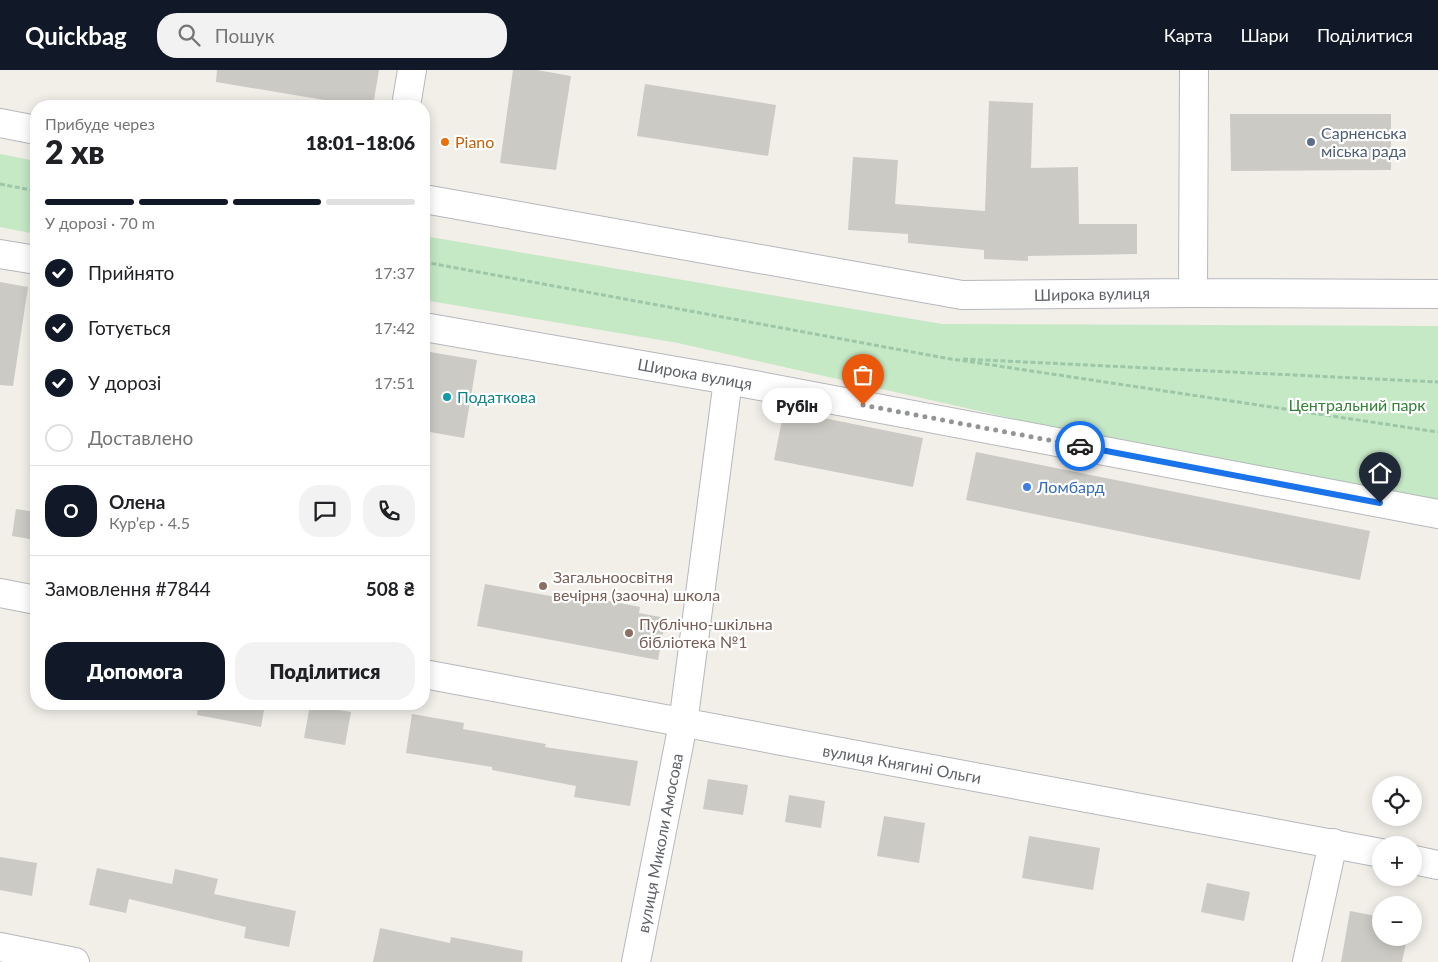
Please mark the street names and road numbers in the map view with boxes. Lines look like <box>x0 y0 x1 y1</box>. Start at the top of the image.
street label: Широка вулиця <box>1034 283 1150 304</box>
street label: Широка вулиця <box>636 354 754 393</box>
street label: вулиця Княгині Ольги <box>821 740 983 787</box>
street label: вулиця Миколи Амосова <box>633 752 686 934</box>

